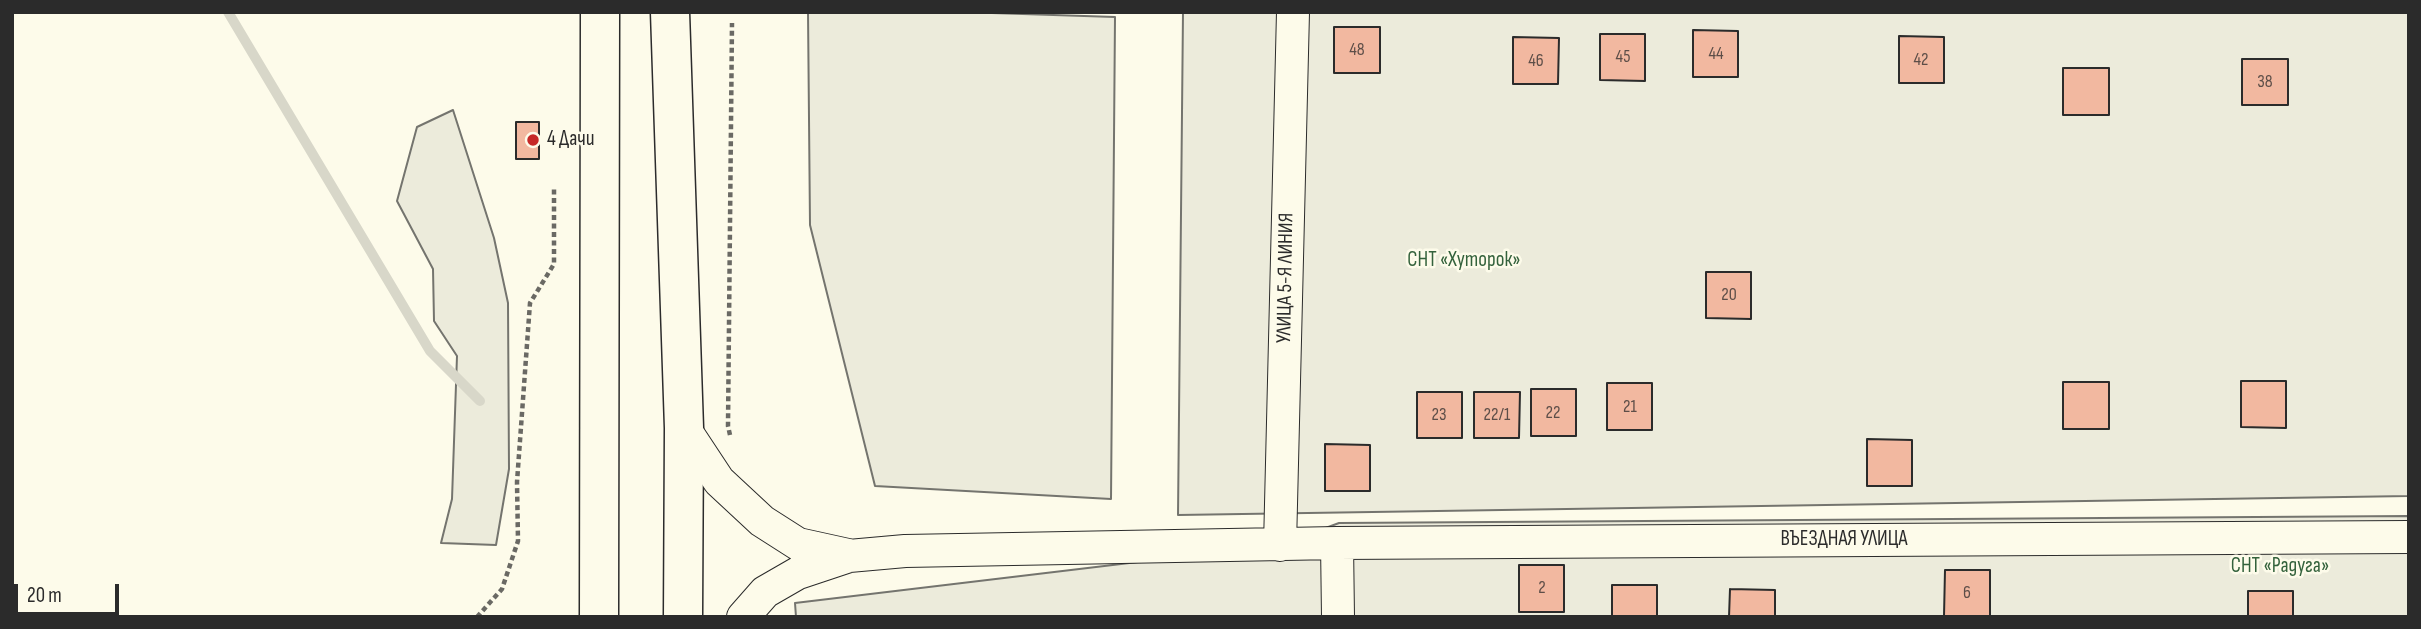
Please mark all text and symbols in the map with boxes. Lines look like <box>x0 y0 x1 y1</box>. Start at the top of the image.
house number: 48 <box>1349 39 1365 61</box>
house number: 44 <box>1708 43 1724 65</box>
house number: 45 <box>1616 46 1630 68</box>
house number: 42 <box>1913 49 1929 71</box>
house number: 46 <box>1528 50 1544 72</box>
house number: 38 <box>2257 71 2273 93</box>
place label: 4 Дачи <box>547 127 594 153</box>
marker: 4 Дачи <box>525 132 541 148</box>
street label: УЛИЦА 5-Я ЛИНИЯ <box>1272 213 1300 343</box>
park label: СНТ «Хуторок» <box>1407 248 1521 274</box>
house number: 20 <box>1721 284 1737 306</box>
house number: 21 <box>1623 396 1637 418</box>
house number: 22 <box>1546 402 1560 424</box>
house number: 23 <box>1432 404 1446 426</box>
house number: 22/1 <box>1484 404 1510 426</box>
street label: ВЪЕЗДНАЯ УЛИЦА <box>1780 527 1908 553</box>
park label: СНТ «Радуга» <box>2231 554 2329 580</box>
scale bar <box>18 570 122 614</box>
house number: 2 <box>1538 577 1546 599</box>
house number: 6 <box>1963 582 1971 604</box>
text: 20 m <box>27 583 62 608</box>

